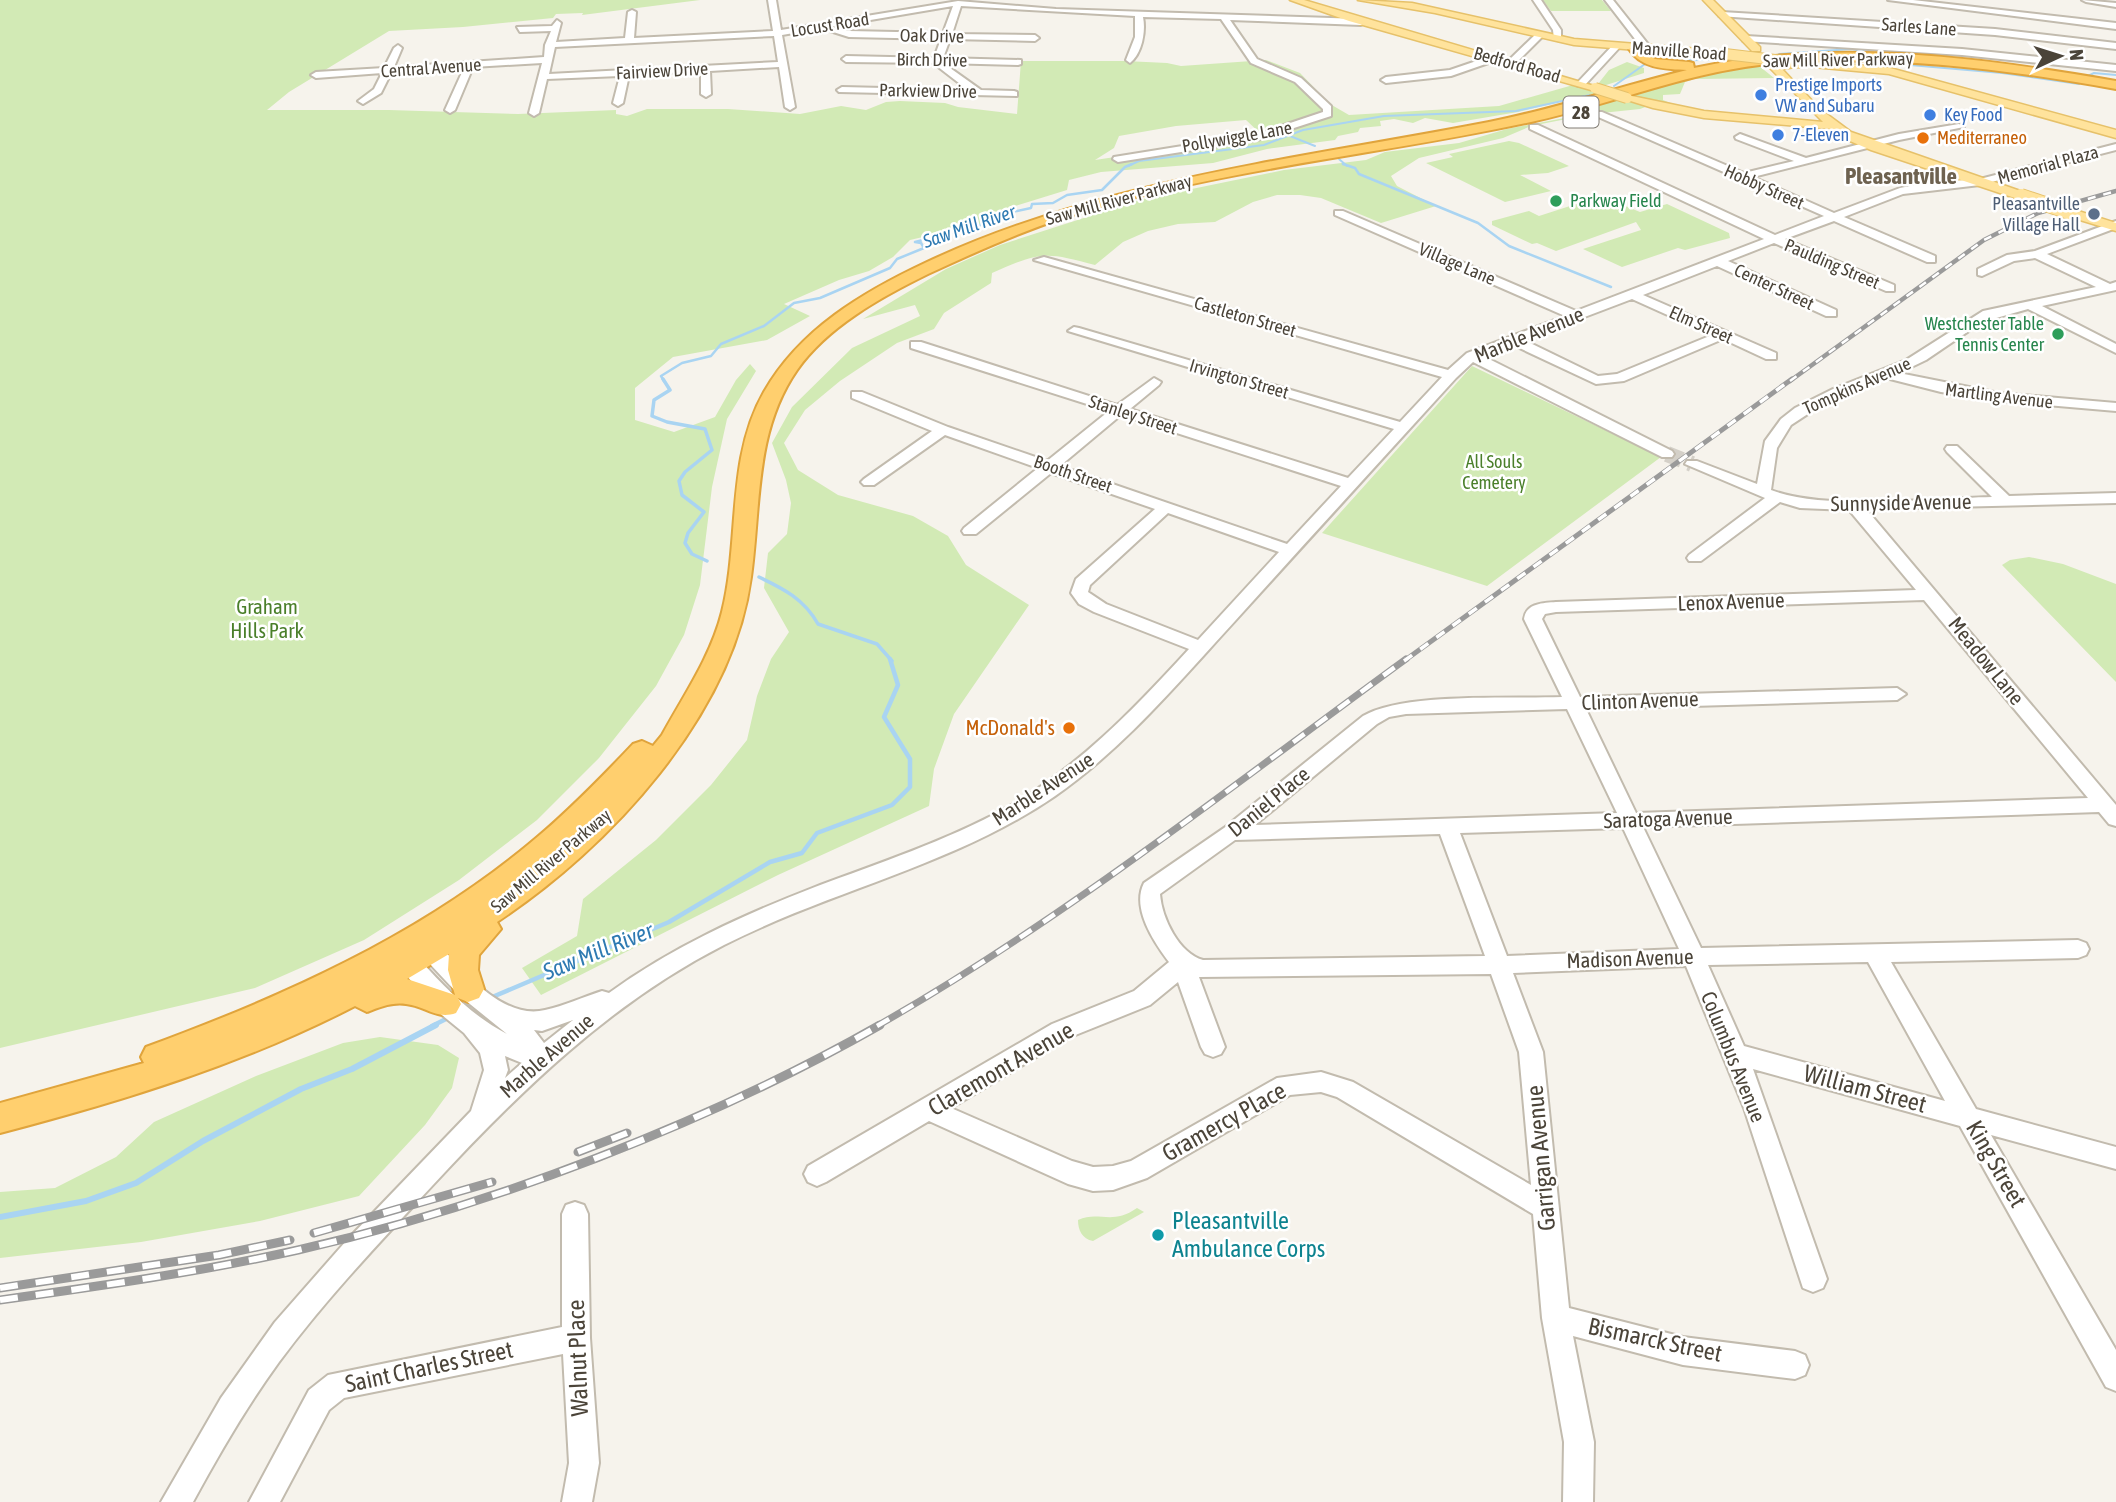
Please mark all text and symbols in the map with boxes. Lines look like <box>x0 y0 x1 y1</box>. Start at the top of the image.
street label: Locust Road <box>789 8 871 41</box>
street label: Sarles Lane <box>1881 13 1957 40</box>
north arrow <box>2025 21 2095 91</box>
street label: Oak Drive <box>900 24 964 47</box>
street label: Manville Road <box>1631 37 1727 64</box>
street label: Bedford Road <box>1471 42 1563 87</box>
street label: Birch Drive <box>896 48 968 71</box>
street label: Saw Mill River Parkway <box>1763 48 1913 71</box>
text: N <box>2066 48 2088 61</box>
street label: Central Avenue <box>380 54 482 81</box>
street label: Fairview Drive <box>615 58 709 83</box>
place label: Prestige Imports VW and Subaru <box>1775 74 1882 116</box>
street label: Parkview Drive <box>879 79 977 102</box>
marker: Prestige Imports VW and Subaru <box>1753 87 1769 103</box>
road number: 28 <box>1564 96 1598 128</box>
place label: Key Food <box>1944 104 2003 125</box>
marker: Key Food <box>1922 107 1938 123</box>
street label: Pollywiggle Lane <box>1180 116 1294 157</box>
place label: 7-Eleven <box>1792 124 1849 145</box>
marker: 7-Eleven <box>1770 127 1786 143</box>
place label: Mediterraneo <box>1937 127 2027 148</box>
marker: Mediterraneo <box>1915 130 1931 146</box>
street label: Memorial Plaza <box>1995 141 2101 188</box>
street label: Hobby Street <box>1721 160 1807 213</box>
district label: Pleasantville <box>1845 163 1957 189</box>
street label: Saw Mill River Parkway <box>1044 170 1194 229</box>
place label: Parkway Field <box>1570 190 1662 211</box>
marker: Parkway Field <box>1548 193 1564 209</box>
place label: Pleasantville Village Hall <box>1992 193 2080 235</box>
water label: Saw Mill River <box>919 199 1019 252</box>
marker: Pleasantville Village Hall <box>2086 206 2102 222</box>
street label: Paulding Street <box>1782 234 1883 293</box>
street label: Village Lane <box>1416 238 1499 289</box>
street label: Center Street <box>1731 259 1817 314</box>
street label: Castleton Street <box>1192 292 1298 341</box>
street label: Marble Avenue <box>1470 301 1587 367</box>
street label: Elm Street <box>1666 301 1736 348</box>
place label: Westchester Table Tennis Center <box>1925 313 2045 355</box>
marker: Westchester Table Tennis Center <box>2050 326 2066 342</box>
street label: Tompkins Avenue <box>1800 352 1914 419</box>
street label: Irvington Street <box>1187 354 1291 403</box>
street label: Martling Avenue <box>1944 378 2054 413</box>
street label: Stanley Street <box>1086 390 1180 439</box>
street label: Booth Street <box>1031 450 1115 497</box>
park label: All Souls Cemetery <box>1462 451 1526 493</box>
street label: Sunnyside Avenue <box>1830 489 1972 515</box>
street label: Lenox Avenue <box>1677 587 1785 615</box>
park label: Graham Hills Park <box>230 594 304 642</box>
street label: Meadow Lane <box>1944 612 2029 709</box>
street label: Clinton Avenue <box>1581 686 1699 714</box>
place label: McDonald's <box>965 715 1055 739</box>
marker: McDonald's <box>1061 720 1077 736</box>
street label: Marble Avenue <box>987 747 1098 830</box>
street label: Daniel Place <box>1223 761 1314 841</box>
street label: Saw Mill River Parkway <box>486 804 615 917</box>
street label: Saratoga Avenue <box>1603 804 1733 832</box>
water label: Saw Mill River <box>538 917 658 985</box>
street label: Madison Avenue <box>1566 944 1694 972</box>
street label: Columbus Avenue <box>1697 988 1771 1125</box>
street label: Marble Avenue <box>495 1008 598 1102</box>
street label: Claremont Avenue <box>923 1016 1078 1121</box>
street label: William Street <box>1801 1059 1929 1118</box>
street label: Gramercy Place <box>1157 1077 1290 1167</box>
street label: Garrigan Avenue <box>1521 1084 1560 1232</box>
street label: King Street <box>1961 1116 2032 1212</box>
place label: Pleasantville Ambulance Corps <box>1172 1207 1325 1262</box>
marker: Pleasantville Ambulance Corps <box>1150 1227 1166 1243</box>
street label: Walnut Place <box>562 1299 593 1417</box>
street label: Bismarck Street <box>1586 1312 1725 1367</box>
street label: Saint Charles Street <box>343 1336 515 1397</box>

